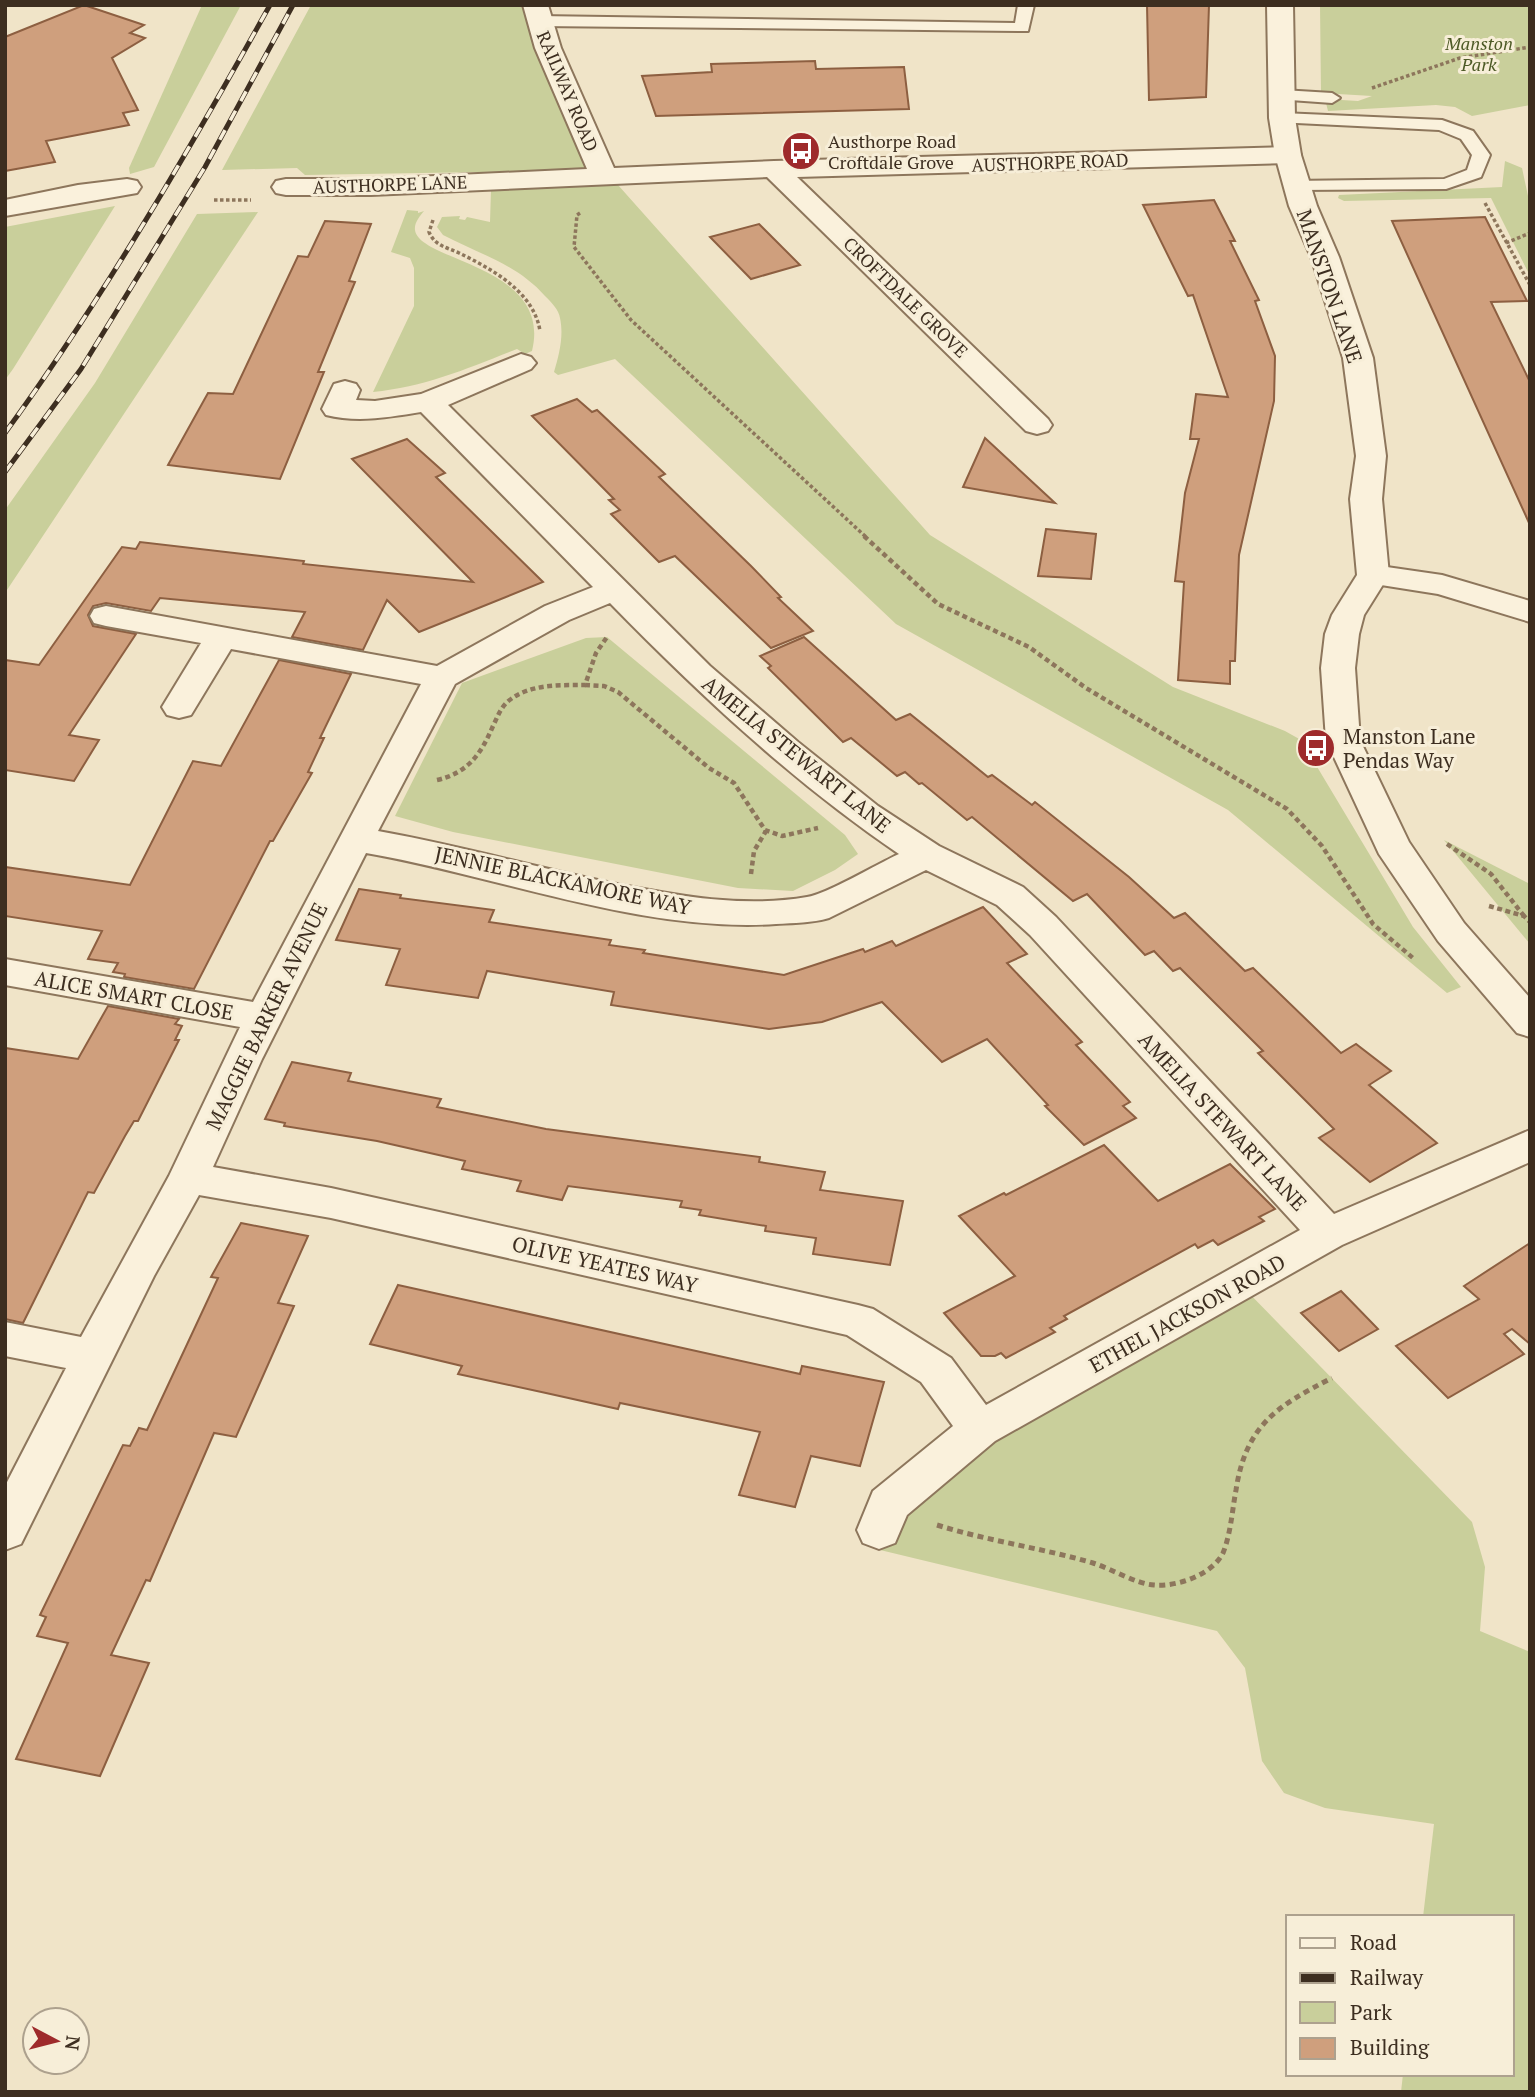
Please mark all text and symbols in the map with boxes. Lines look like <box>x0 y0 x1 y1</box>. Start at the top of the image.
street label: RAILWAY ROAD <box>532 27 604 155</box>
park label: Manston Park <box>1444 31 1513 76</box>
place label: Austhorpe Road Croftdale Grove <box>828 129 956 174</box>
bus stop icon: Austhorpe Road Croftdale Grove <box>780 130 822 172</box>
street label: AUSTHORPE ROAD <box>971 147 1129 177</box>
street label: AUSTHORPE LANE <box>312 169 468 199</box>
street label: MANSTON LANE <box>1291 205 1369 367</box>
street label: CROFTDALE GROVE <box>839 231 973 363</box>
street label: AMELIA STEWART LANE <box>697 669 897 839</box>
place label: Manston Lane Pendas Way <box>1343 722 1476 774</box>
bus stop icon: Manston Lane Pendas Way <box>1295 727 1337 769</box>
street label: JENNIE BLACKAMORE WAY <box>432 839 694 921</box>
street label: MAGGIE BARKER AVENUE <box>199 898 333 1134</box>
street label: ALICE SMART CLOSE <box>32 964 236 1026</box>
street label: AMELIA STEWART LANE <box>1133 1025 1313 1217</box>
street label: OLIVE YEATES WAY <box>509 1229 701 1299</box>
street label: ETHEL JACKSON ROAD <box>1084 1247 1290 1379</box>
legend <box>1286 1915 1514 2076</box>
text: Road <box>1350 1928 1397 1956</box>
text: Railway <box>1350 1963 1424 1991</box>
text: Park <box>1350 1998 1392 2026</box>
north arrow <box>21 2006 91 2076</box>
text: Building <box>1350 2033 1430 2061</box>
text: N <box>60 2034 87 2052</box>

